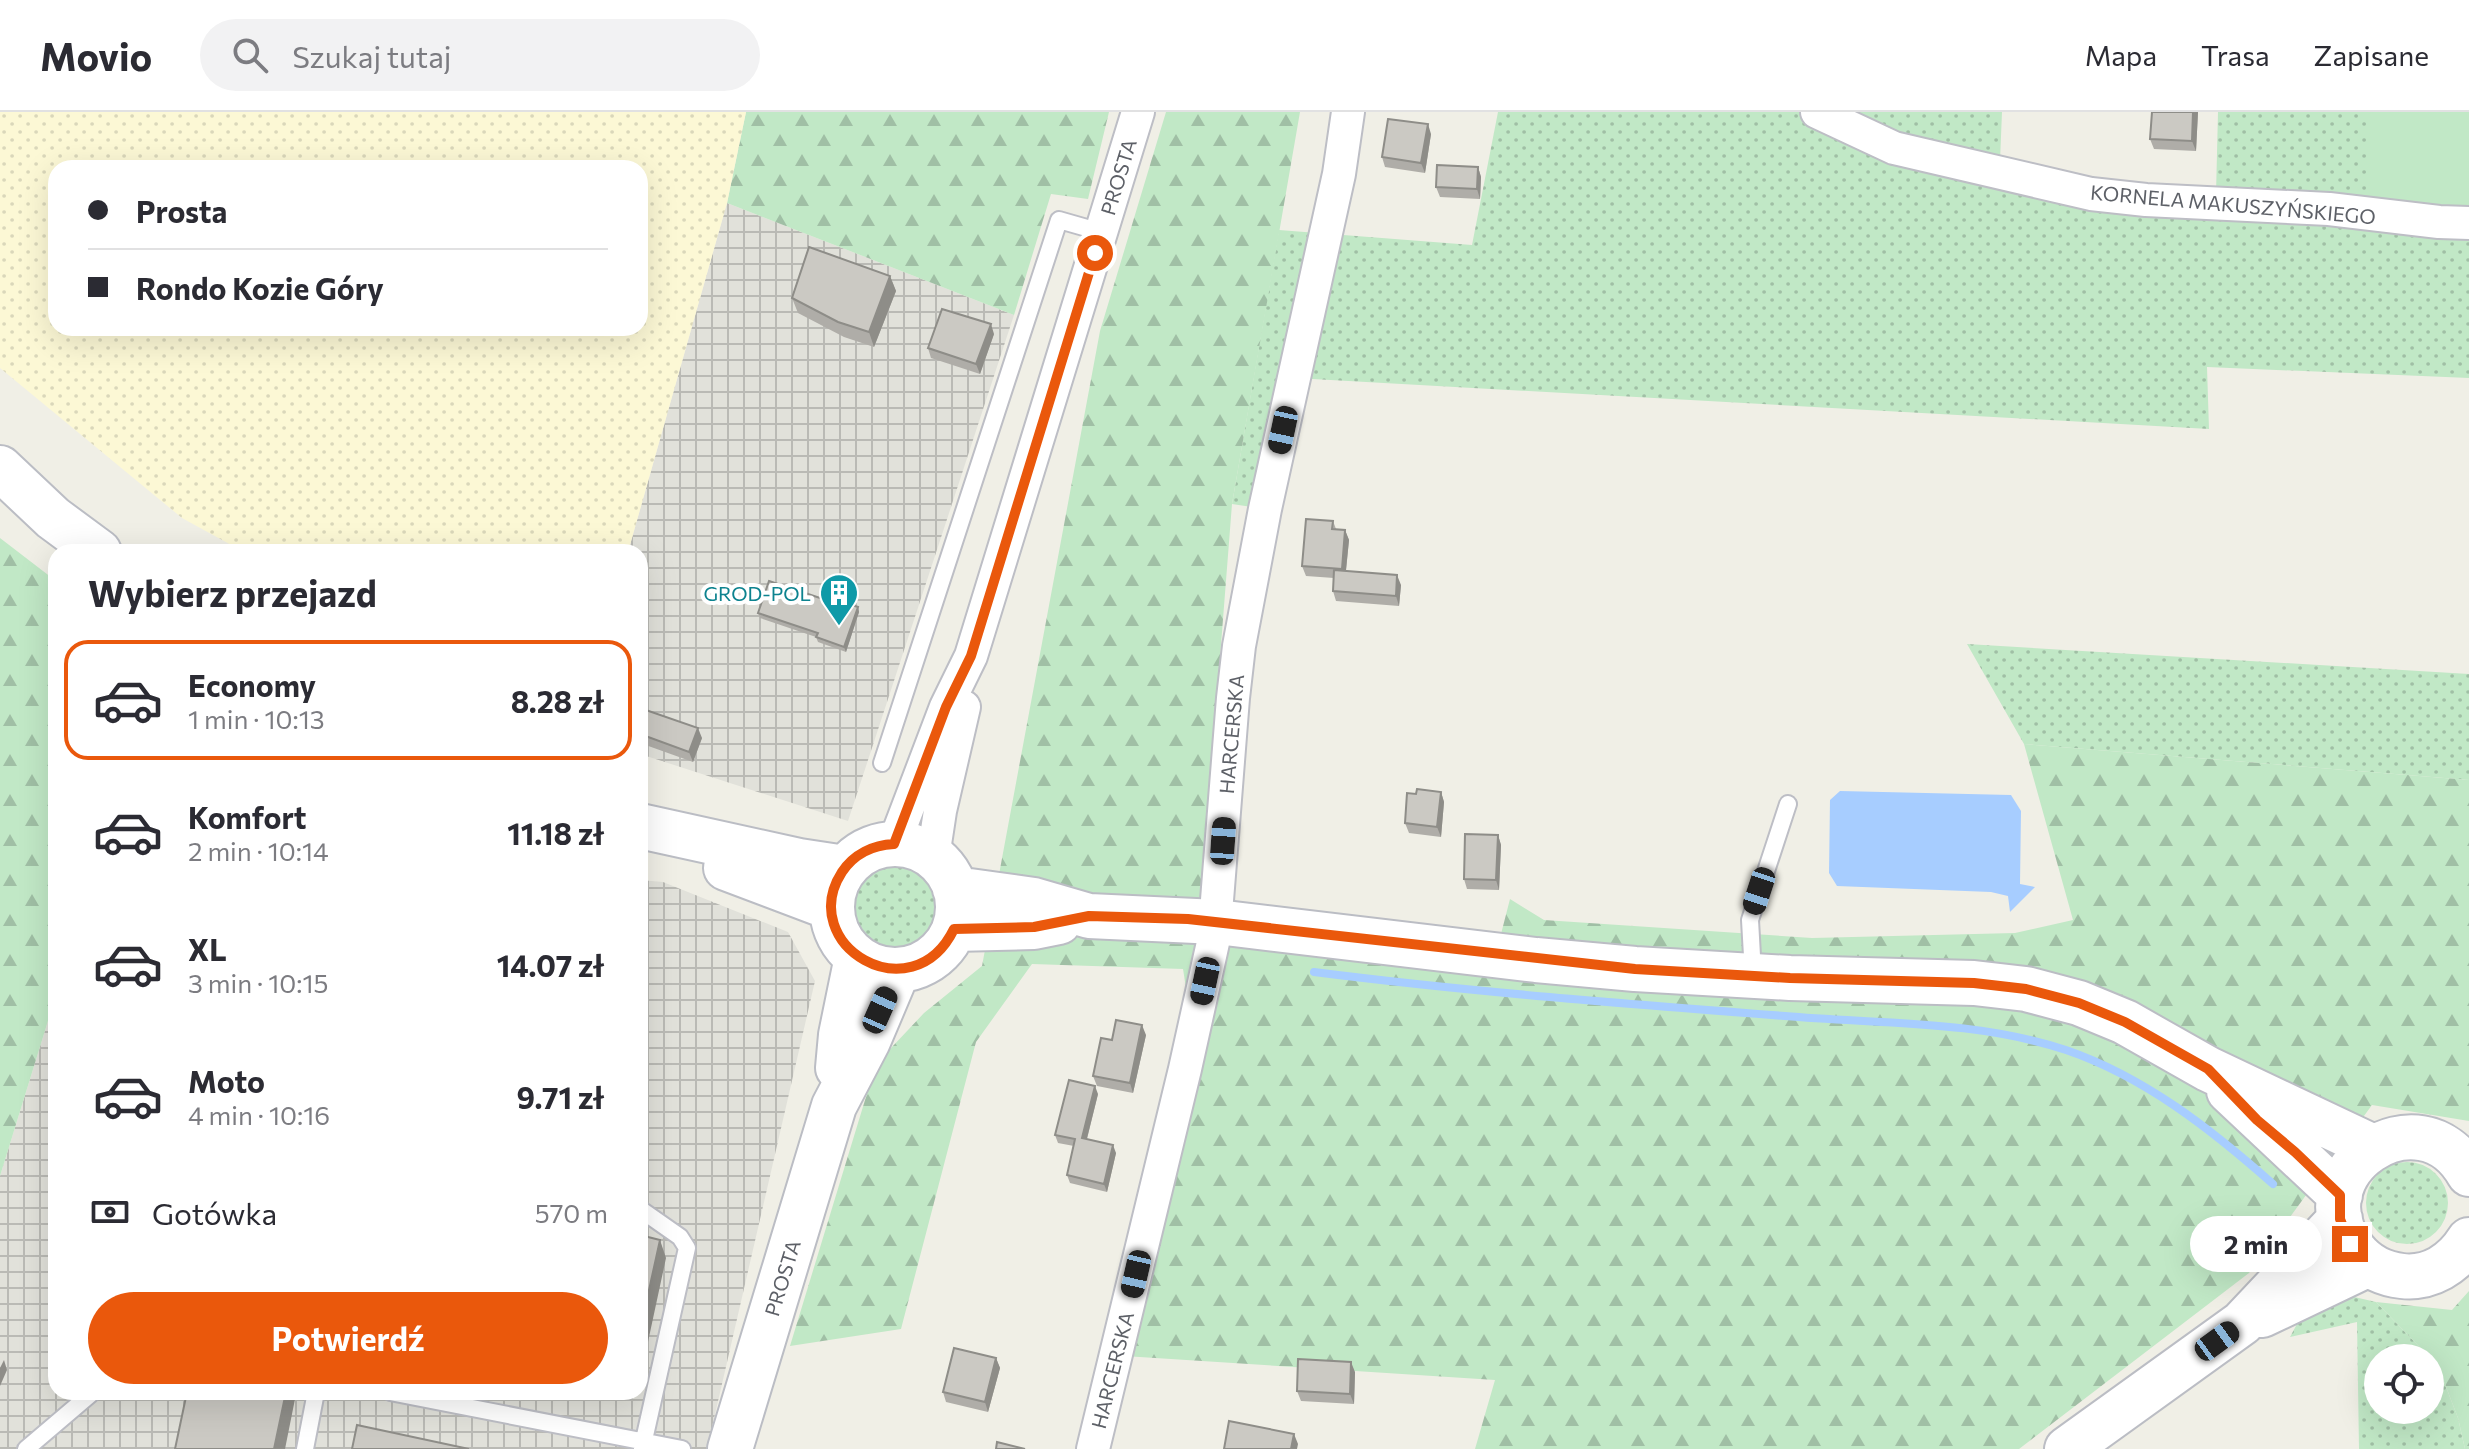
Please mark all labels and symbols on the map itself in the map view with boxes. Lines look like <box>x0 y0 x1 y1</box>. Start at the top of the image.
street label: PROSTA <box>1095 136 1141 218</box>
street label: KORNELA MAKUSZYŃSKIEGO <box>2089 180 2377 228</box>
route start <box>1077 235 1113 271</box>
car <box>1266 404 1300 456</box>
building icon: GROD-POL <box>818 572 860 627</box>
place label: GROD-POL <box>703 581 811 605</box>
street label: HARCERSKA <box>1214 673 1248 795</box>
car <box>1209 816 1237 866</box>
car <box>1740 864 1778 918</box>
car <box>1188 955 1222 1007</box>
car <box>859 983 901 1037</box>
callout: 2 min <box>2190 1216 2322 1272</box>
route end <box>2332 1226 2368 1262</box>
street label: PROSTA <box>759 1237 805 1319</box>
car <box>1119 1248 1153 1300</box>
street label: HARCERSKA <box>1086 1309 1138 1431</box>
car <box>2191 1317 2243 1365</box>

